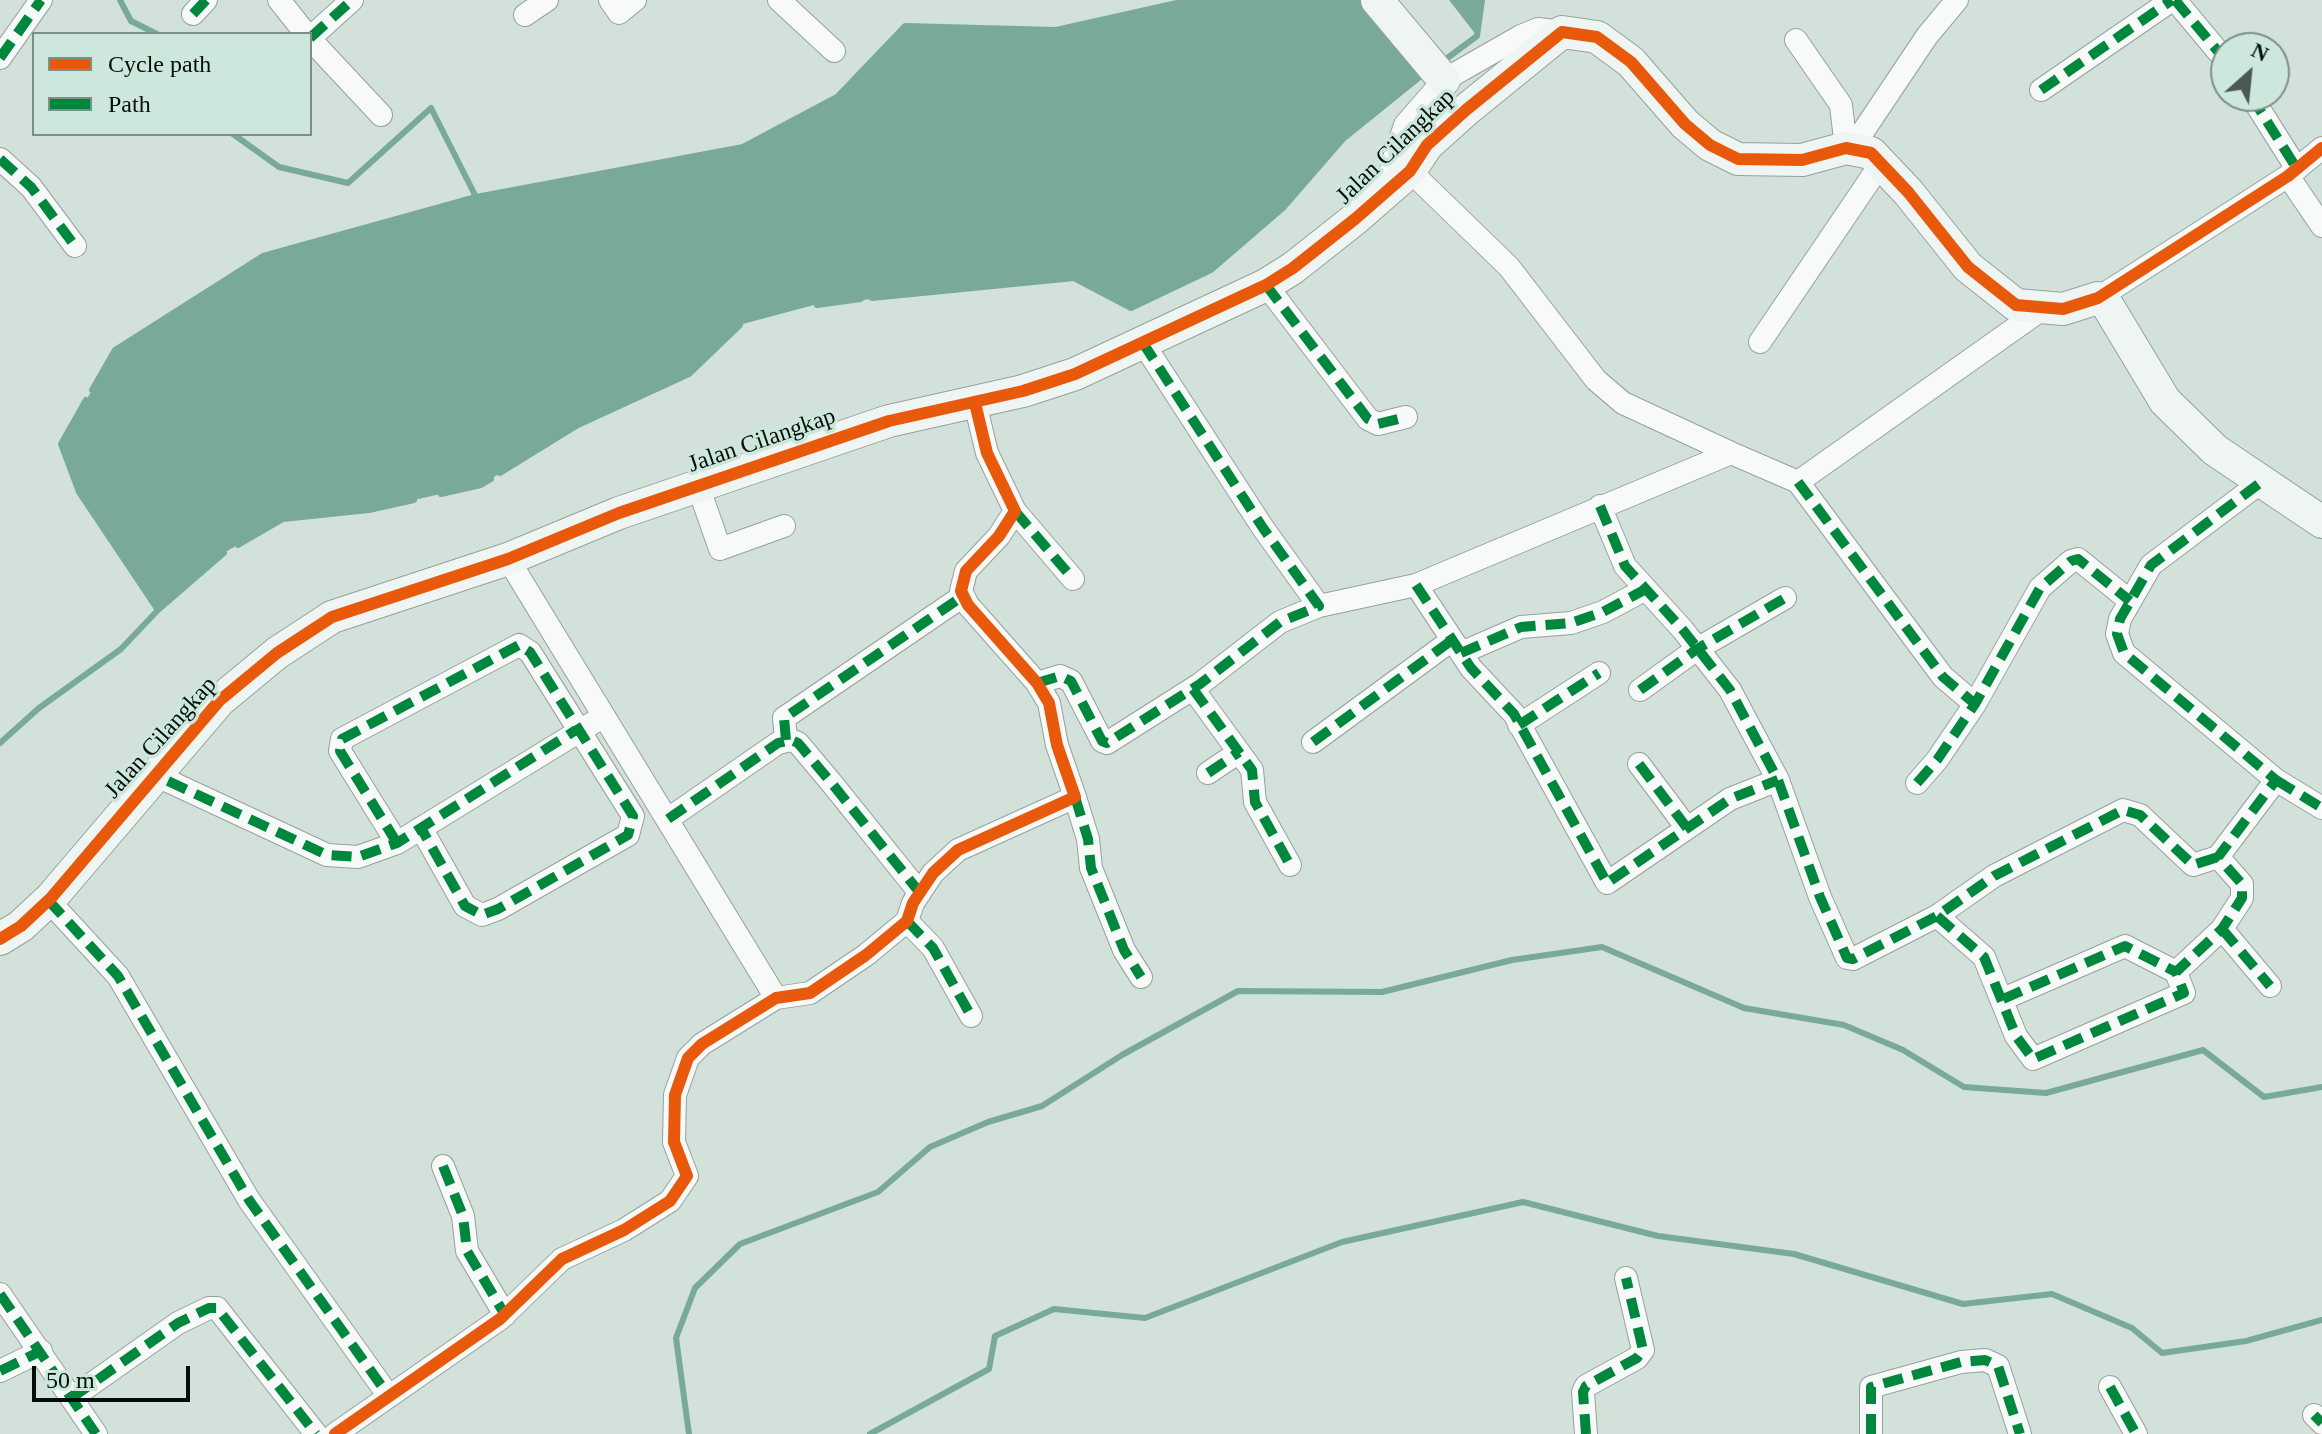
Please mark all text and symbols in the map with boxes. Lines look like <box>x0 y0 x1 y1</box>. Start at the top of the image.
legend <box>32 32 312 136</box>
north arrow <box>2210 32 2290 112</box>
text: N <box>2247 37 2273 67</box>
text: Cycle path <box>108 51 211 77</box>
street label: Jalan Cilangkap <box>1331 83 1461 211</box>
text: Path <box>108 91 151 117</box>
street label: Jalan Cilangkap <box>685 402 839 480</box>
street label: Jalan Cilangkap <box>99 671 223 805</box>
scale bar <box>36 1350 194 1400</box>
text: 50 m <box>46 1367 95 1393</box>

